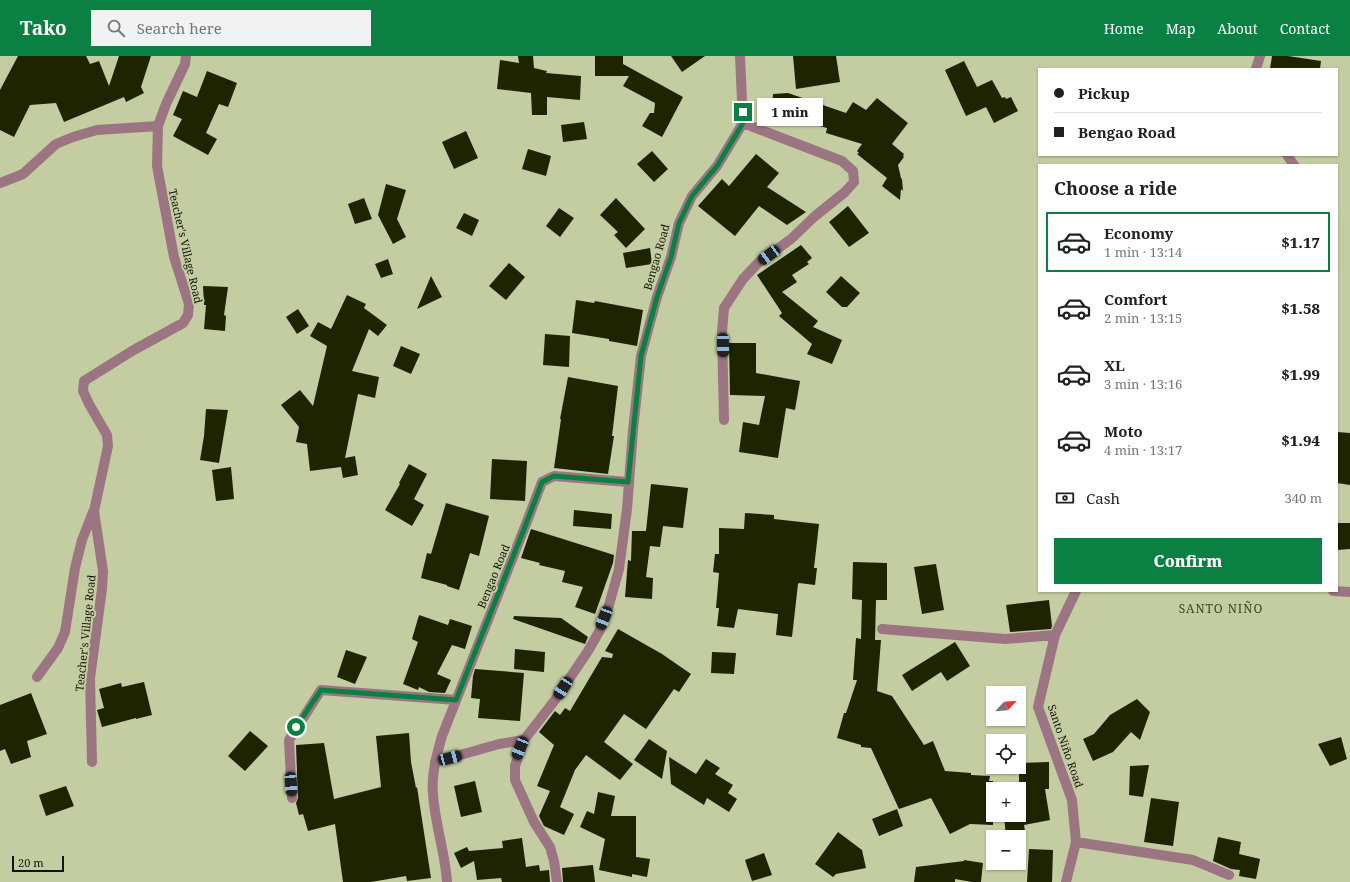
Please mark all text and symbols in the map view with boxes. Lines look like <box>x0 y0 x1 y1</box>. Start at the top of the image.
search box <box>91 10 371 46</box>
text: Tako <box>20 15 67 41</box>
icon: search <box>105 17 127 39</box>
text: Search here <box>137 18 222 38</box>
text: Home <box>1104 19 1144 38</box>
text: Map <box>1166 19 1195 38</box>
text: About <box>1217 19 1258 38</box>
text: Contact <box>1280 19 1330 38</box>
text: Pickup <box>1078 83 1130 103</box>
callout: 1 min <box>757 98 823 126</box>
route end <box>734 103 752 121</box>
text: 1 min <box>771 103 809 121</box>
text: Bengao Road <box>1078 122 1176 142</box>
text: Choose a ride <box>1054 176 1177 200</box>
street label: Teacher's Village Road <box>166 187 207 305</box>
street label: Bengao Road <box>639 222 673 292</box>
text: Economy <box>1104 223 1173 243</box>
icon: car <box>1056 224 1092 260</box>
text: $1.17 <box>1281 232 1320 252</box>
car <box>756 243 782 267</box>
text: 1 min · 13:14 <box>1104 243 1182 261</box>
text: Comfort <box>1104 289 1167 309</box>
icon: car <box>1056 290 1092 326</box>
text: $1.58 <box>1281 298 1320 318</box>
text: 2 min · 13:15 <box>1104 309 1182 327</box>
car <box>717 333 729 357</box>
text: XL <box>1104 355 1125 375</box>
icon: car <box>1056 356 1092 392</box>
text: $1.99 <box>1281 364 1320 384</box>
text: 3 min · 13:16 <box>1104 375 1182 393</box>
text: Moto <box>1104 421 1143 441</box>
icon: car <box>1056 422 1092 458</box>
text: $1.94 <box>1281 430 1320 450</box>
text: 4 min · 13:17 <box>1104 441 1182 459</box>
icon: cash <box>1054 487 1076 509</box>
text: Cash <box>1086 488 1120 508</box>
text: 340 m <box>1285 489 1322 507</box>
button: Confirm <box>1054 538 1322 584</box>
street label: Bengao Road <box>473 541 513 610</box>
street label: Teacher's Village Road <box>71 574 99 692</box>
district label: SANTO NIÑO <box>1179 600 1263 617</box>
car <box>594 605 614 631</box>
car <box>551 675 575 701</box>
north arrow <box>986 686 1026 726</box>
map controls <box>986 686 1026 870</box>
street label: Santo Niño Road <box>1045 702 1087 790</box>
route start <box>287 718 305 736</box>
button: locate <box>986 734 1026 774</box>
car <box>510 735 530 761</box>
car <box>437 749 463 767</box>
car <box>284 772 298 796</box>
button: + <box>986 782 1026 822</box>
button: − <box>986 830 1026 870</box>
scale bar <box>12 854 64 873</box>
text: 20 m <box>18 855 44 870</box>

